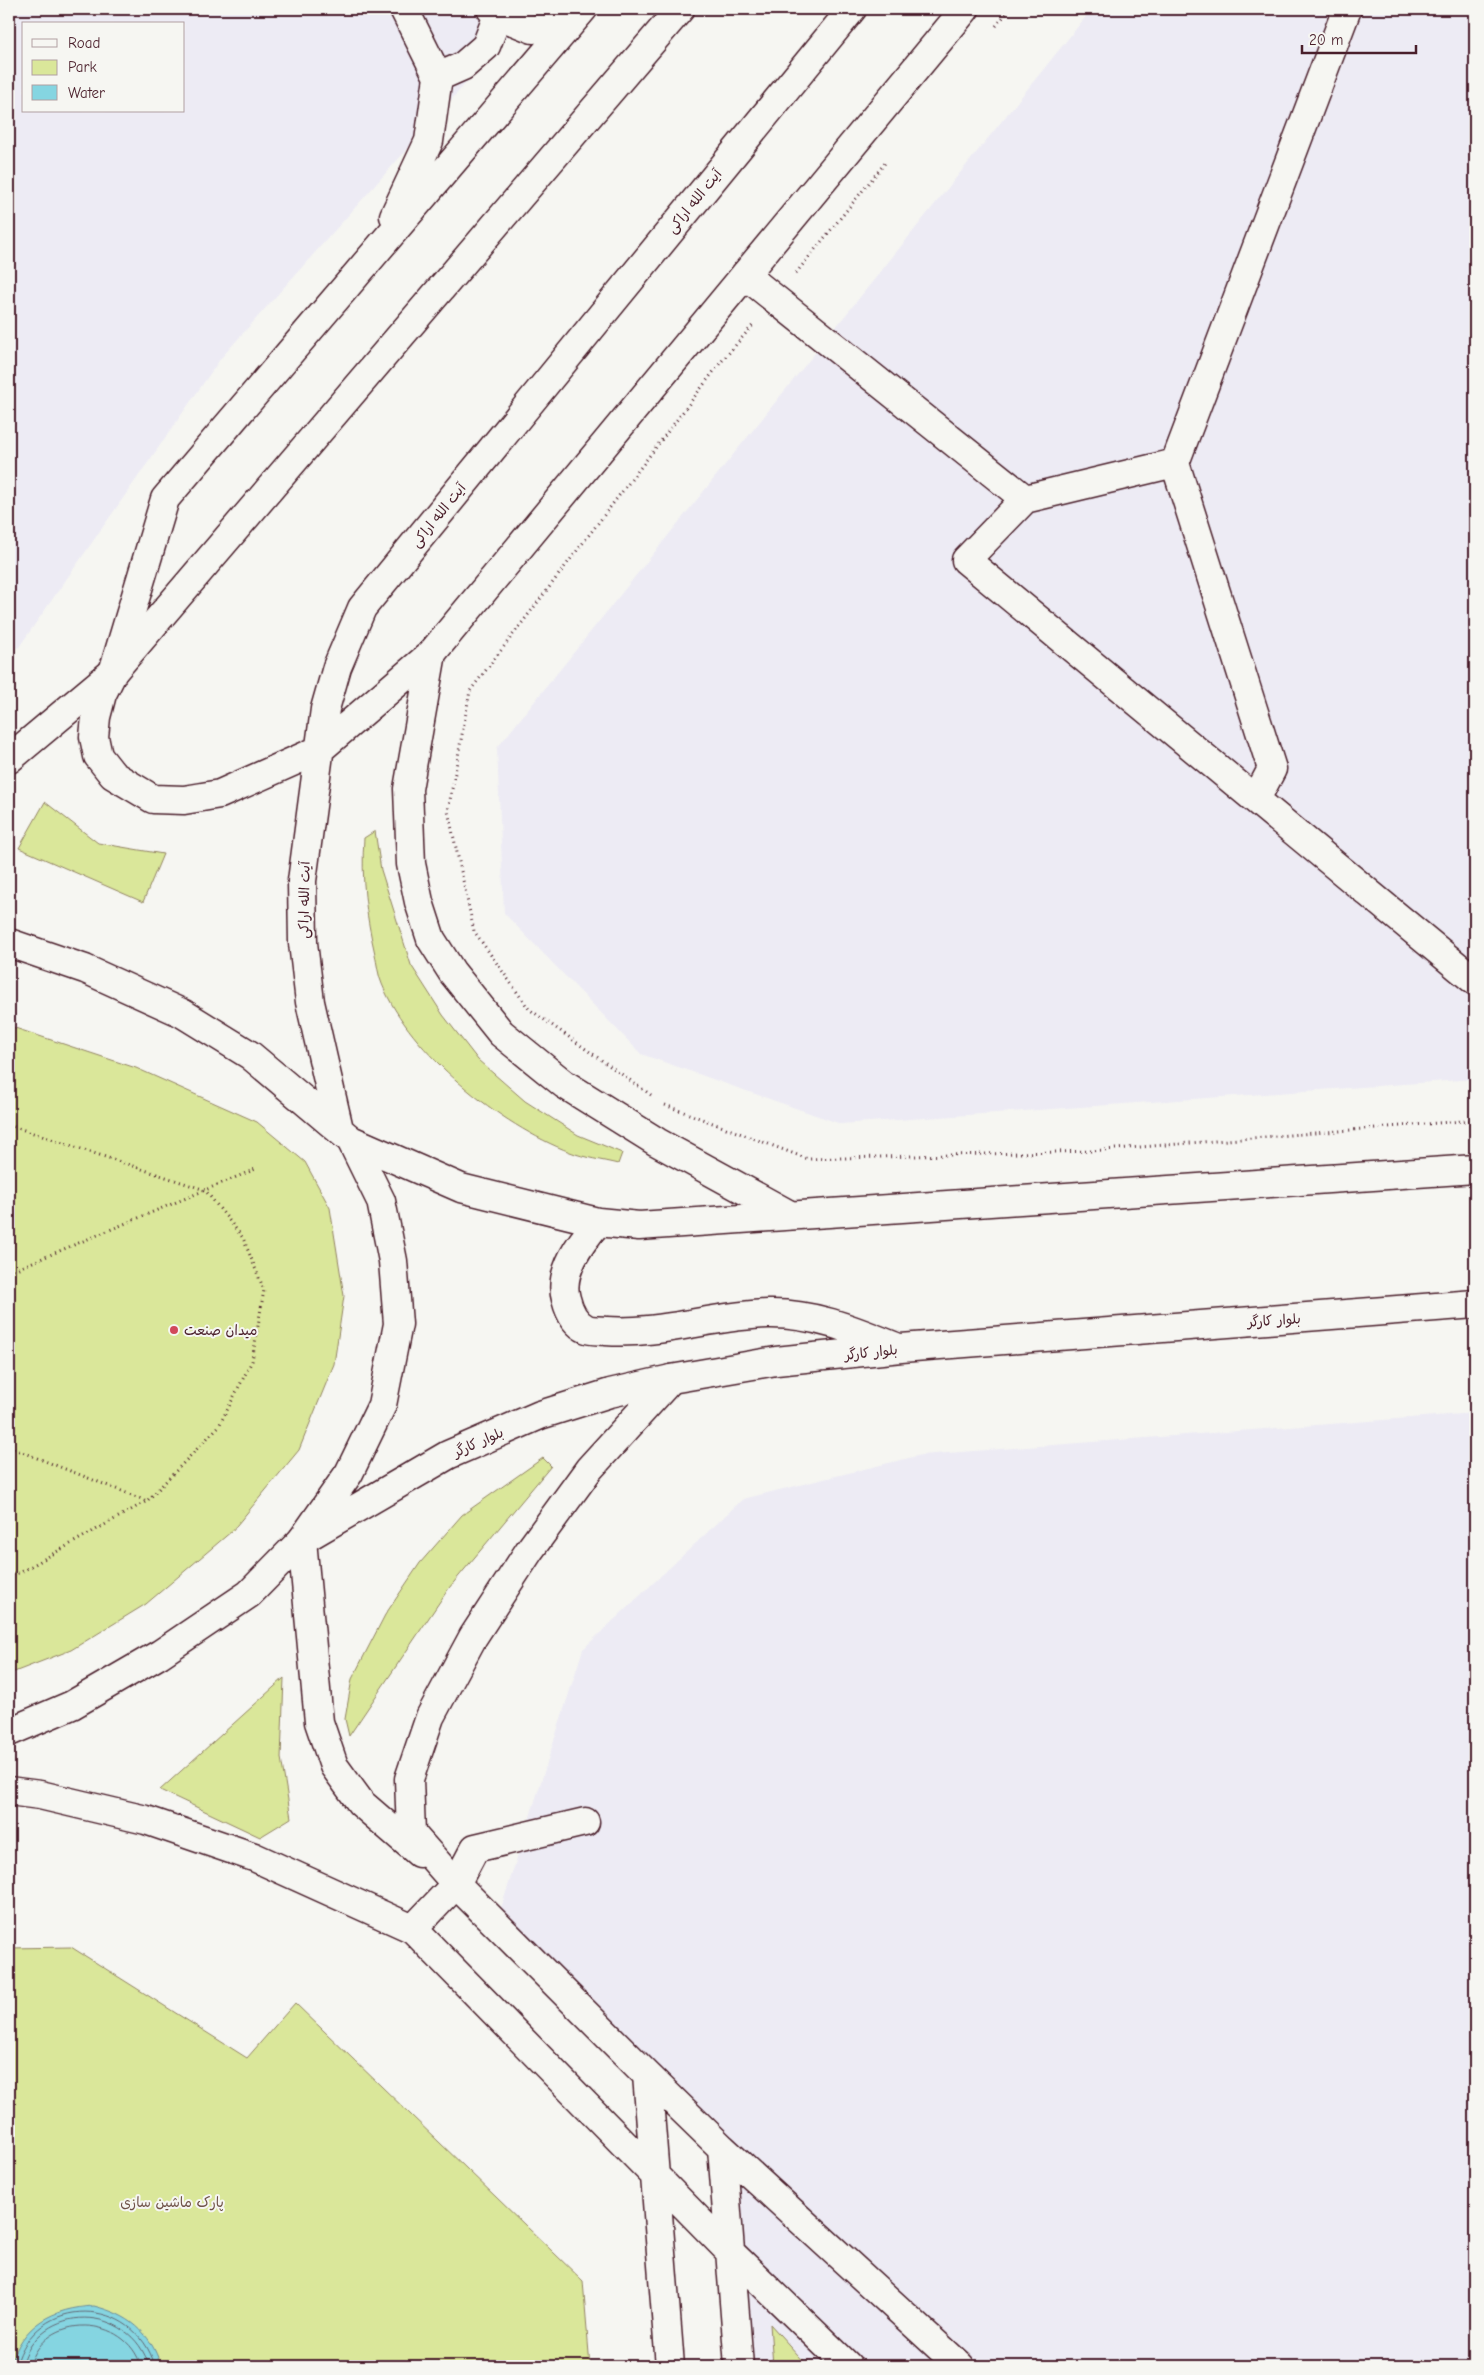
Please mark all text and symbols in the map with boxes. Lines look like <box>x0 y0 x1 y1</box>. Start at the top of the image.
legend <box>22 22 185 112</box>
scale bar <box>1302 22 1415 54</box>
text: 20 m <box>1309 31 1343 49</box>
text: Road <box>68 34 100 52</box>
text: Park <box>68 58 97 76</box>
text: Water <box>68 84 105 102</box>
street label: آیت الله اراکی <box>663 165 726 237</box>
street label: آیت الله اراکی <box>407 479 470 551</box>
street label: آیت الله اراکی <box>295 861 314 939</box>
street label: بلوار کارگر <box>1246 1310 1301 1331</box>
place label: میدان صنعت <box>184 1322 257 1339</box>
marker: میدان صنعت <box>168 1324 180 1336</box>
street label: بلوار کارگر <box>843 1341 898 1364</box>
street label: بلوار کارگر <box>449 1424 506 1461</box>
park label: پارک ماشین سازی <box>120 2194 224 2212</box>

